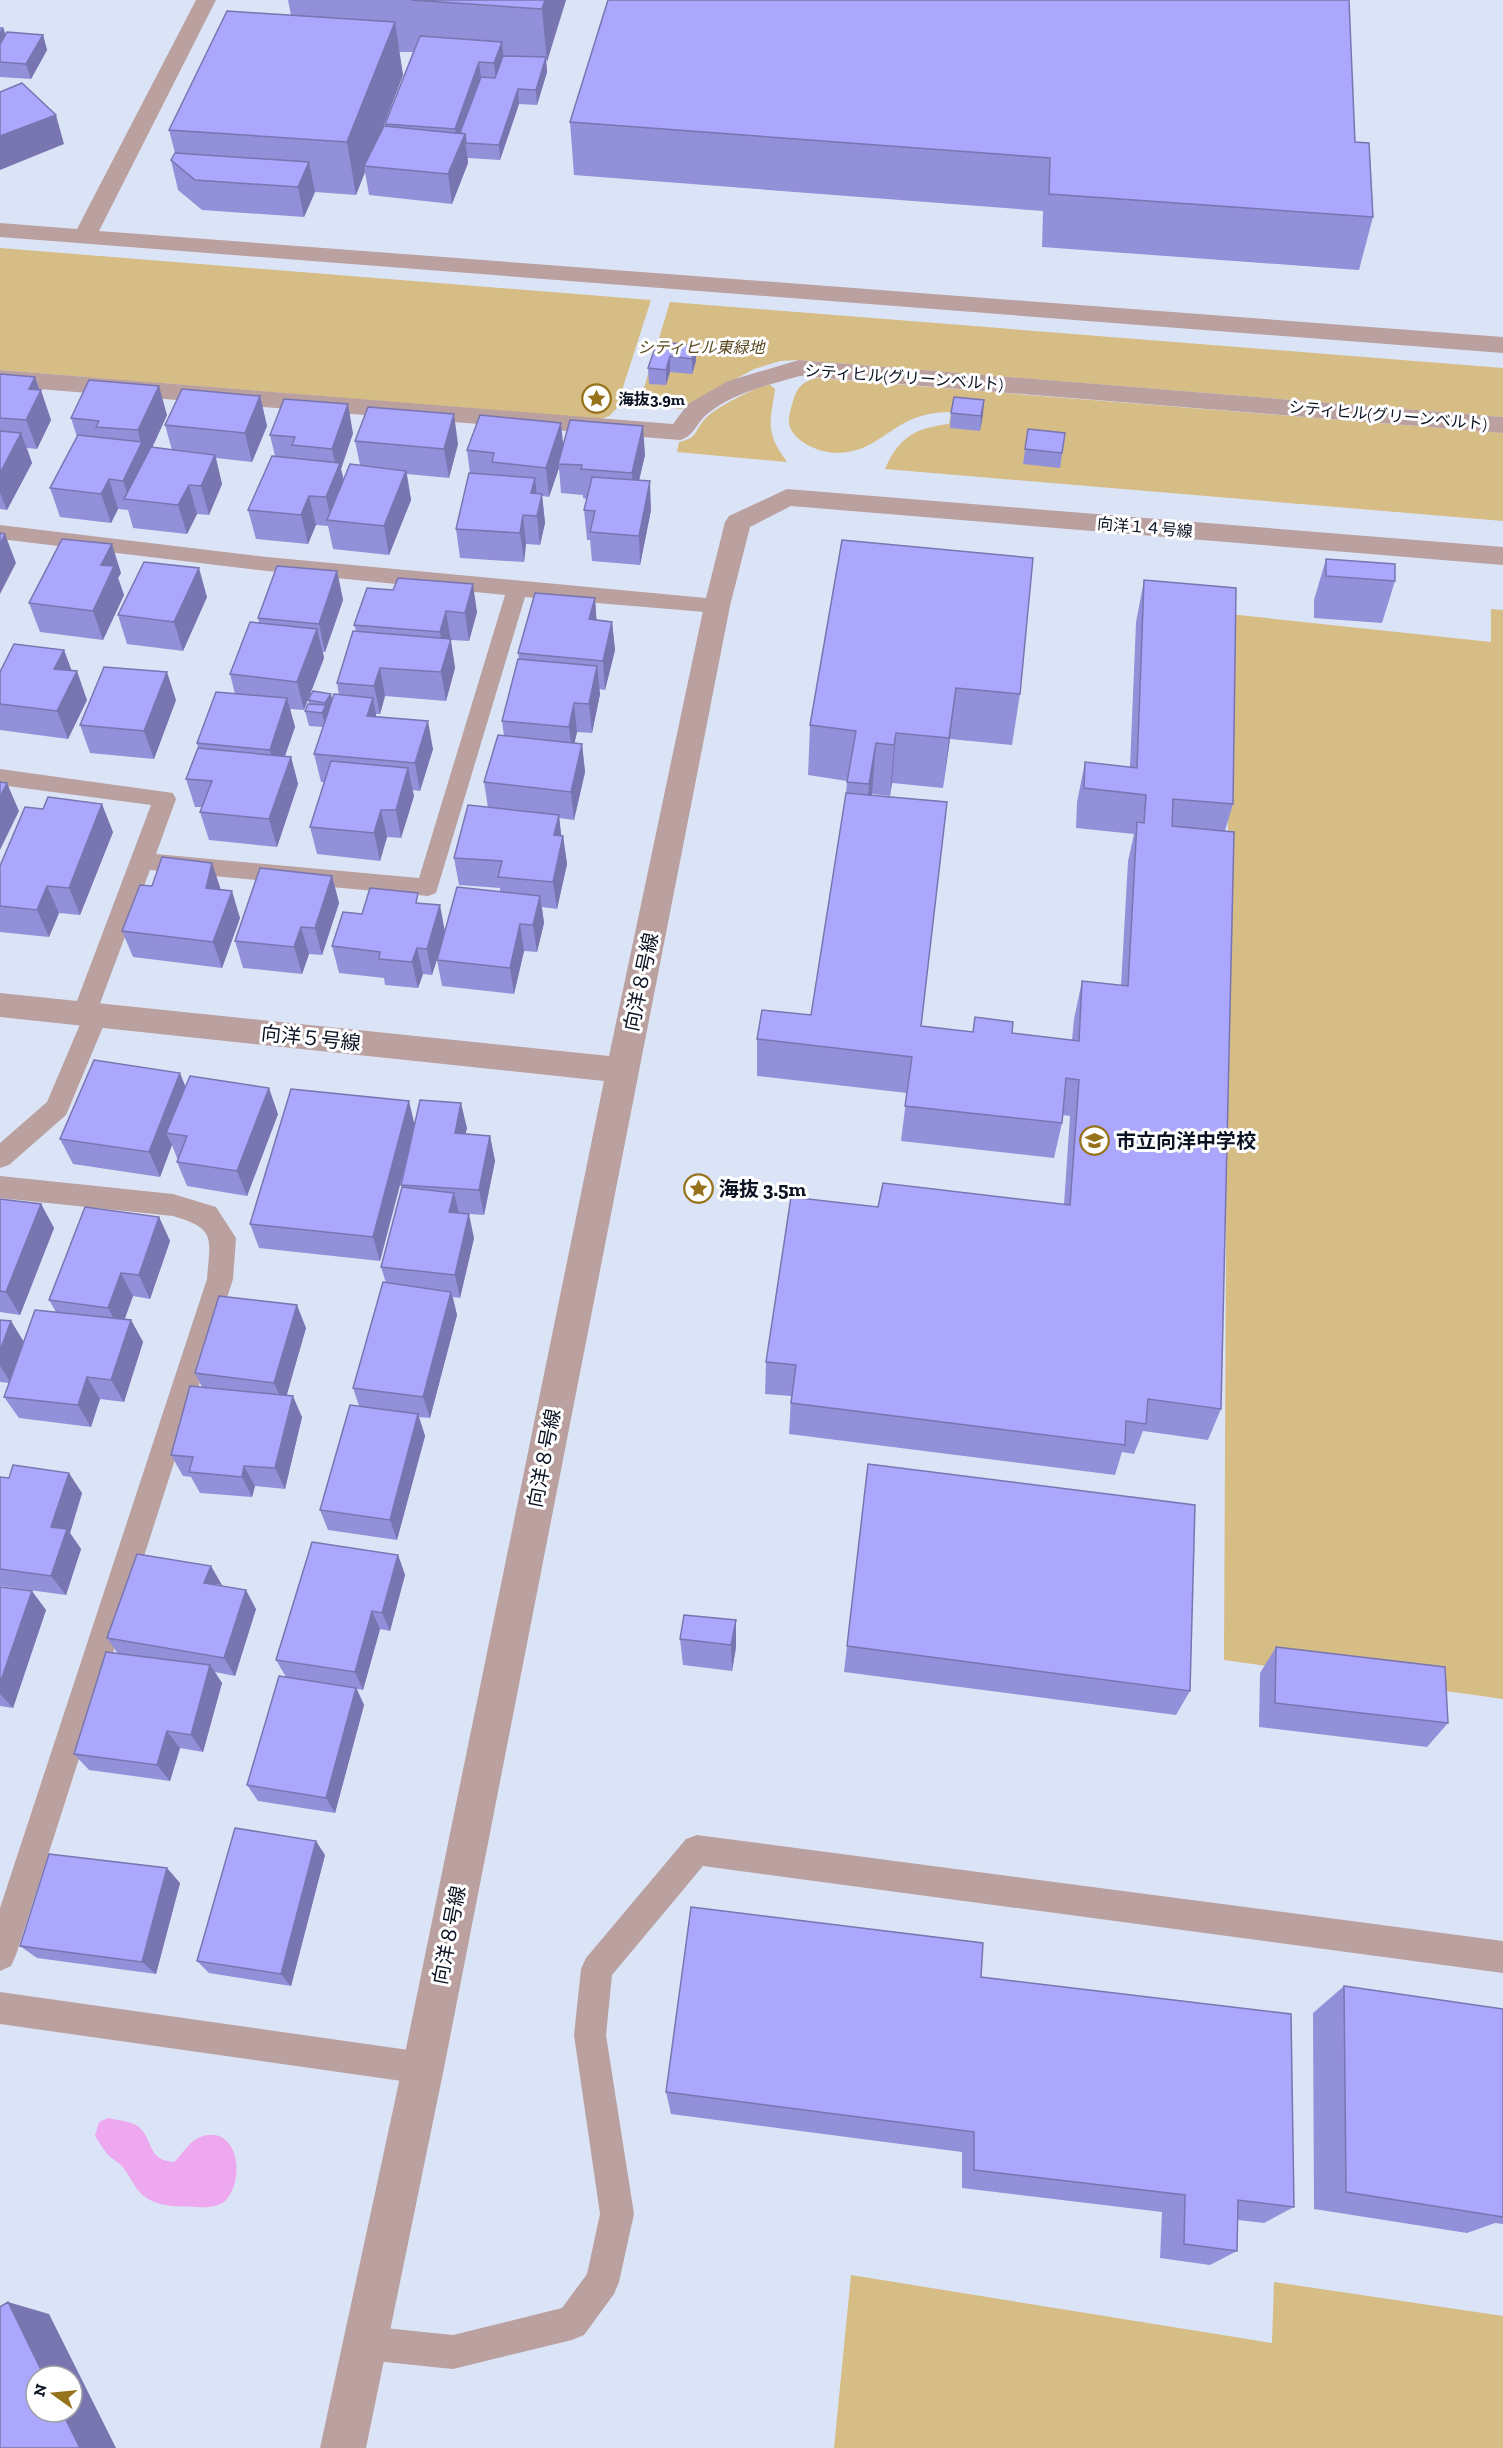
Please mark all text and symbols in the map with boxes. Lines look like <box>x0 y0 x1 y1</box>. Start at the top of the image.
park label: シティヒル東緑地 <box>637 338 767 357</box>
street label: シティヒル(グリーンベルト) <box>804 361 1004 394</box>
place icon: 海抜3.9m <box>581 383 613 415</box>
place label: 海抜3.9m <box>618 390 685 409</box>
street label: シティヒル(グリーンベルト) <box>1288 397 1488 434</box>
street label: 向洋１４号線 <box>1096 514 1194 541</box>
street label: 向洋８号線 <box>619 931 663 1033</box>
street label: 向洋５号線 <box>260 1021 362 1055</box>
school or university icon: 市立向洋中学校 <box>1079 1125 1111 1157</box>
place label: 市立向洋中学校 <box>1116 1129 1256 1153</box>
place icon: 海抜 3.5m <box>682 1173 714 1205</box>
place label: 海抜 3.5m <box>719 1177 806 1201</box>
street label: 向洋８号線 <box>523 1407 565 1509</box>
street label: 向洋８号線 <box>428 1884 470 1986</box>
north arrow <box>24 2364 84 2424</box>
text: N <box>29 2382 51 2399</box>

